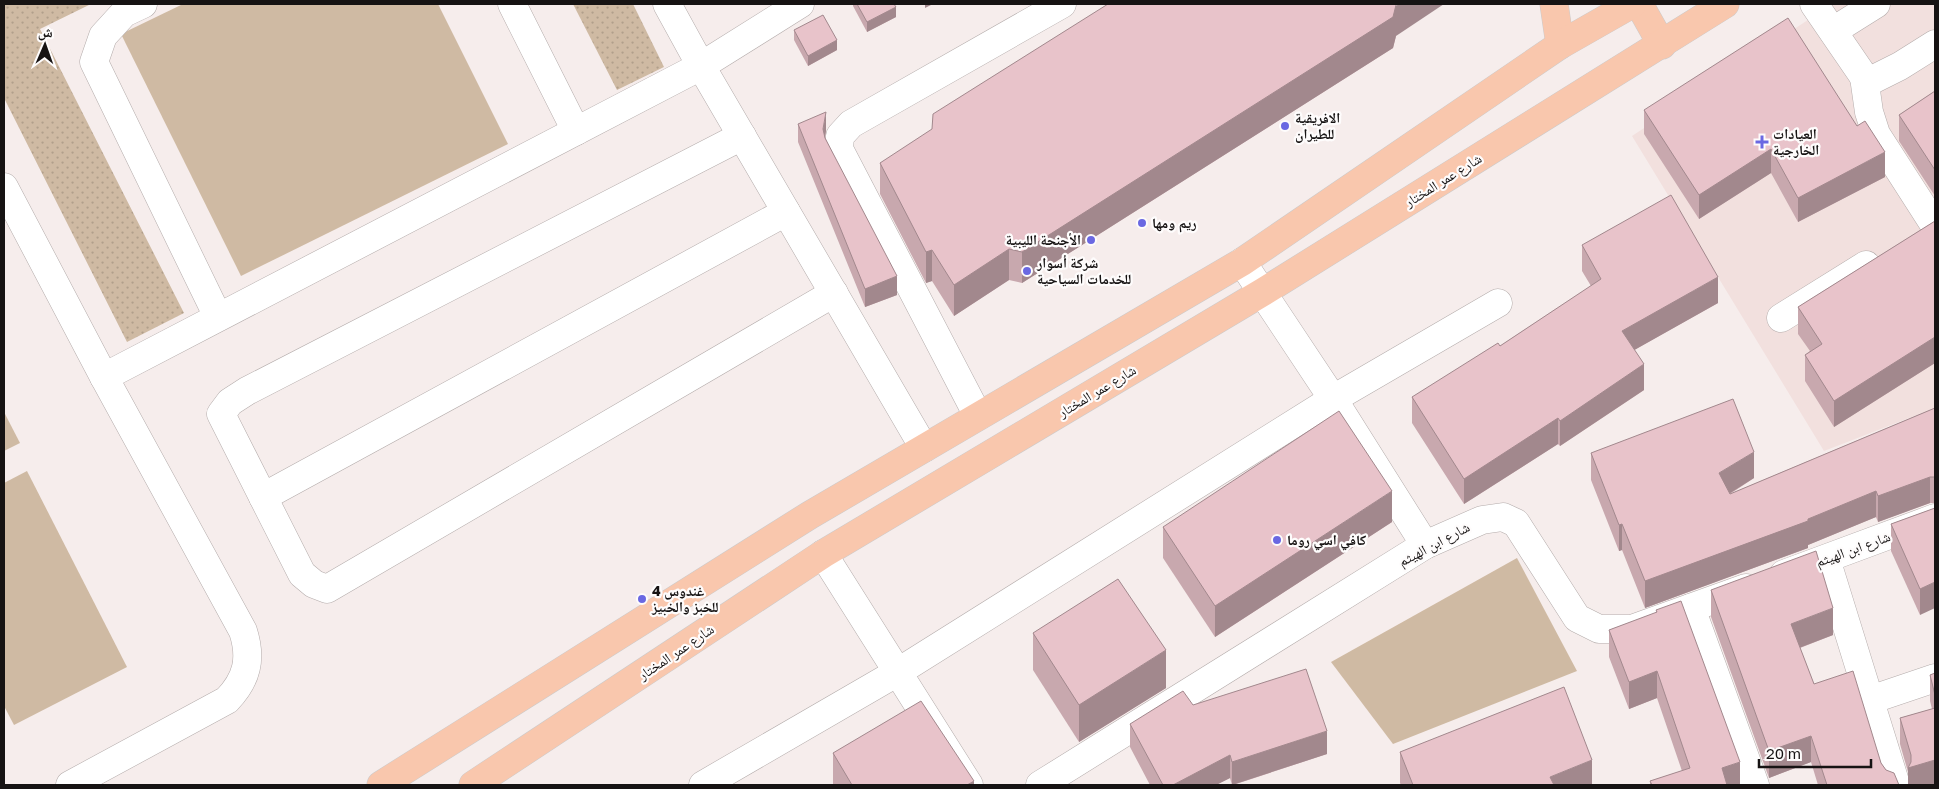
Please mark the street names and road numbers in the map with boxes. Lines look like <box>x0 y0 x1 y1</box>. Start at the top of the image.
street label: شارع عمر المختار <box>1400 149 1485 212</box>
street label: شارع عمر المختار <box>1054 361 1140 423</box>
street label: شارع ابن الهيثم <box>1395 518 1473 571</box>
street label: شارع ابن الهيثم <box>1813 527 1893 572</box>
street label: شارع عمر المختار <box>634 620 718 685</box>

